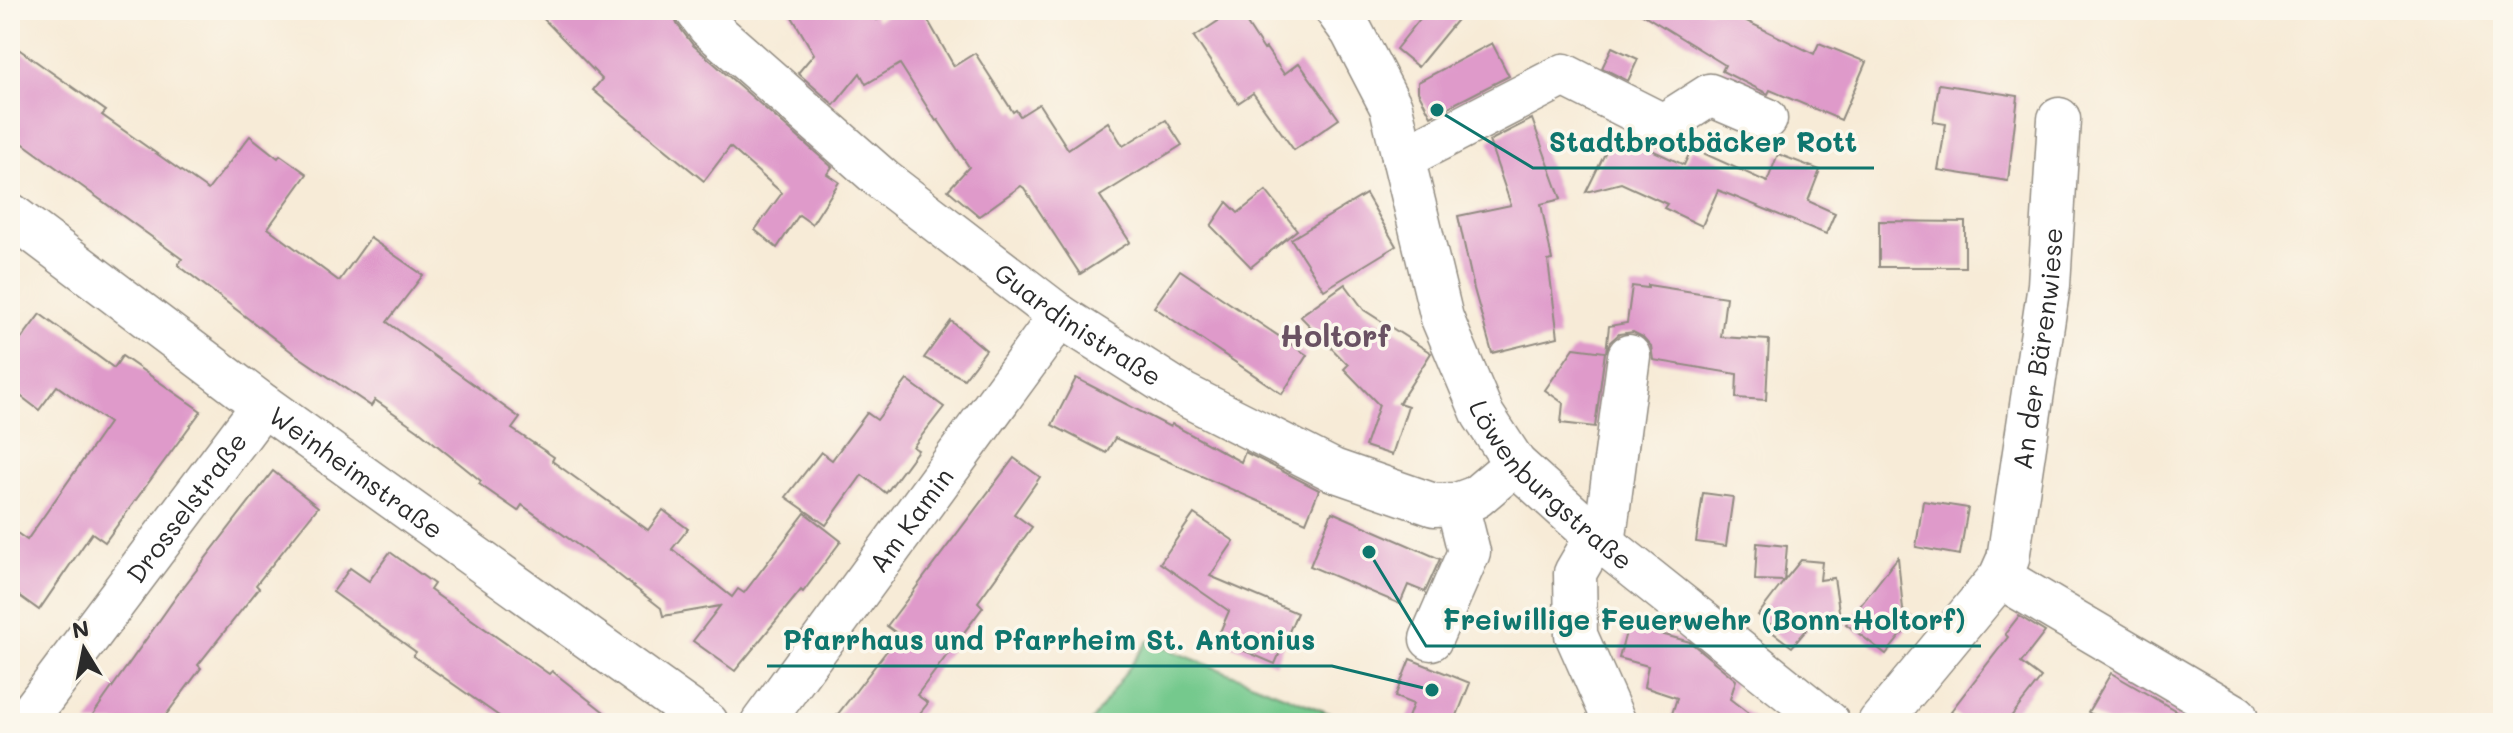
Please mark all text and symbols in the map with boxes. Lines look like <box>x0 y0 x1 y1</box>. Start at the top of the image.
callout: Stadtbrotbäcker Rott <box>1533 116 1874 168</box>
text: Stadtbrotbäcker Rott <box>1549 123 1857 159</box>
street label: An der Bärenwiese <box>2005 227 2069 472</box>
street label: Guardinistraße <box>988 255 1168 393</box>
district label: Holtorf <box>1280 315 1391 355</box>
street label: Löwenburgstraße <box>1462 395 1640 577</box>
street label: Weinheimstraße <box>263 398 450 546</box>
street label: Drosselstraße <box>118 425 254 589</box>
street label: Am Kamin <box>861 460 961 579</box>
callout: Freiwillige Feuerwehr (Bonn-Holtorf) <box>1426 594 1981 646</box>
text: Freiwillige Feuerwehr (Bonn-Holtorf) <box>1443 601 1965 637</box>
north arrow <box>44 609 124 689</box>
text: N <box>70 613 91 645</box>
callout: Pfarrhaus und Pfarrheim St. Antonius <box>767 614 1332 666</box>
text: Pfarrhaus und Pfarrheim St. Antonius <box>783 621 1315 657</box>

